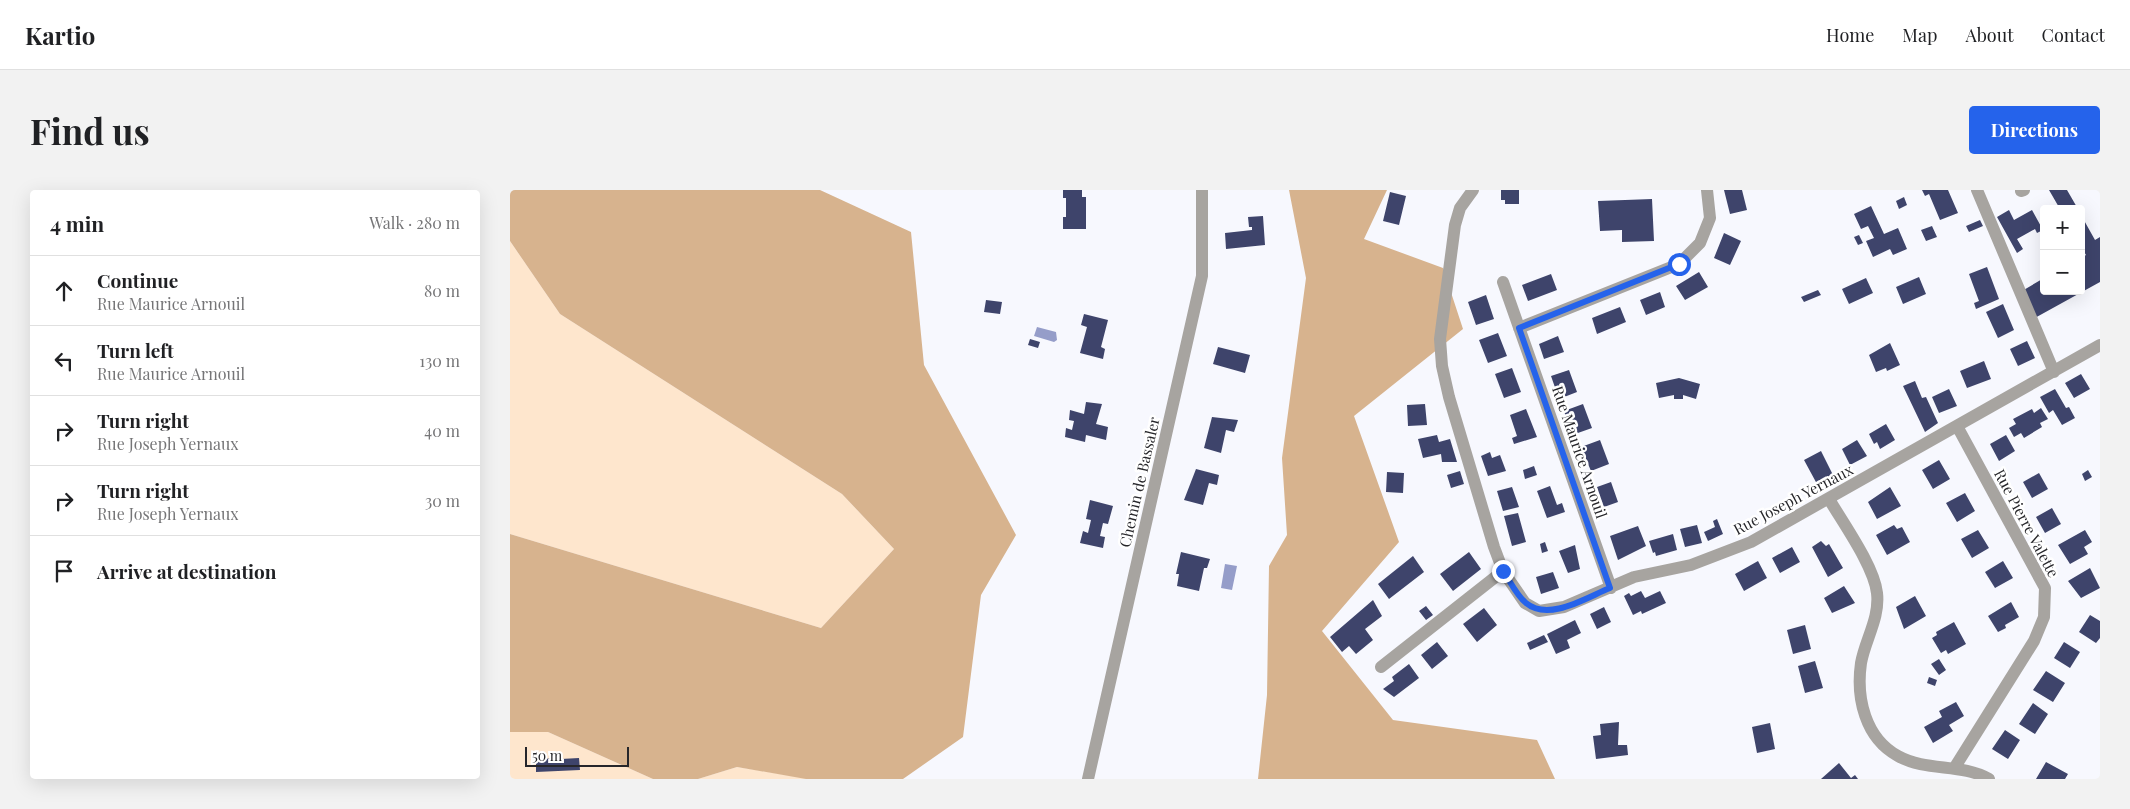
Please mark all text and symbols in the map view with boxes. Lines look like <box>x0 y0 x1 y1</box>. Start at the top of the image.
text: Kartio <box>25 19 95 51</box>
text: Home <box>1826 23 1874 47</box>
text: Map <box>1902 23 1937 47</box>
text: About <box>1965 23 2014 47</box>
text: Contact <box>2042 23 2105 47</box>
button: Directions <box>1969 106 2100 154</box>
text: Find us <box>30 107 150 154</box>
map controls <box>2040 205 2085 295</box>
button: + <box>2040 205 2085 250</box>
text: 4 min <box>50 209 104 237</box>
text: Walk · 280 m <box>369 212 460 233</box>
button: − <box>2040 250 2085 295</box>
route start <box>1668 253 1691 276</box>
text: Continue <box>97 267 178 293</box>
icon: ahead <box>50 277 78 305</box>
text: 80 m <box>424 280 460 301</box>
text: Rue Maurice Arnouil <box>97 293 245 314</box>
text: Turn left <box>97 337 174 363</box>
icon: left <box>50 347 78 375</box>
text: 130 m <box>419 350 460 371</box>
text: Rue Maurice Arnouil <box>97 363 245 384</box>
street label: Rue Maurice Arnouil <box>1548 383 1612 521</box>
text: Turn right <box>97 407 189 433</box>
street label: Chemin de Bassaler <box>1114 415 1164 549</box>
icon: right <box>50 417 78 445</box>
text: 40 m <box>424 420 460 441</box>
text: Rue Joseph Yernaux <box>97 433 239 454</box>
street label: Rue Joseph Yernaux <box>1730 459 1856 539</box>
street label: Rue Pierre Valette <box>1990 465 2064 581</box>
text: Turn right <box>97 477 189 503</box>
icon: right <box>50 487 78 515</box>
text: 30 m <box>425 490 460 511</box>
text: Rue Joseph Yernaux <box>97 503 239 524</box>
icon: arrive <box>50 557 78 585</box>
text: Arrive at destination <box>97 558 277 584</box>
route end <box>1492 560 1515 583</box>
scale bar <box>525 744 629 767</box>
text: 50 m <box>532 746 562 765</box>

